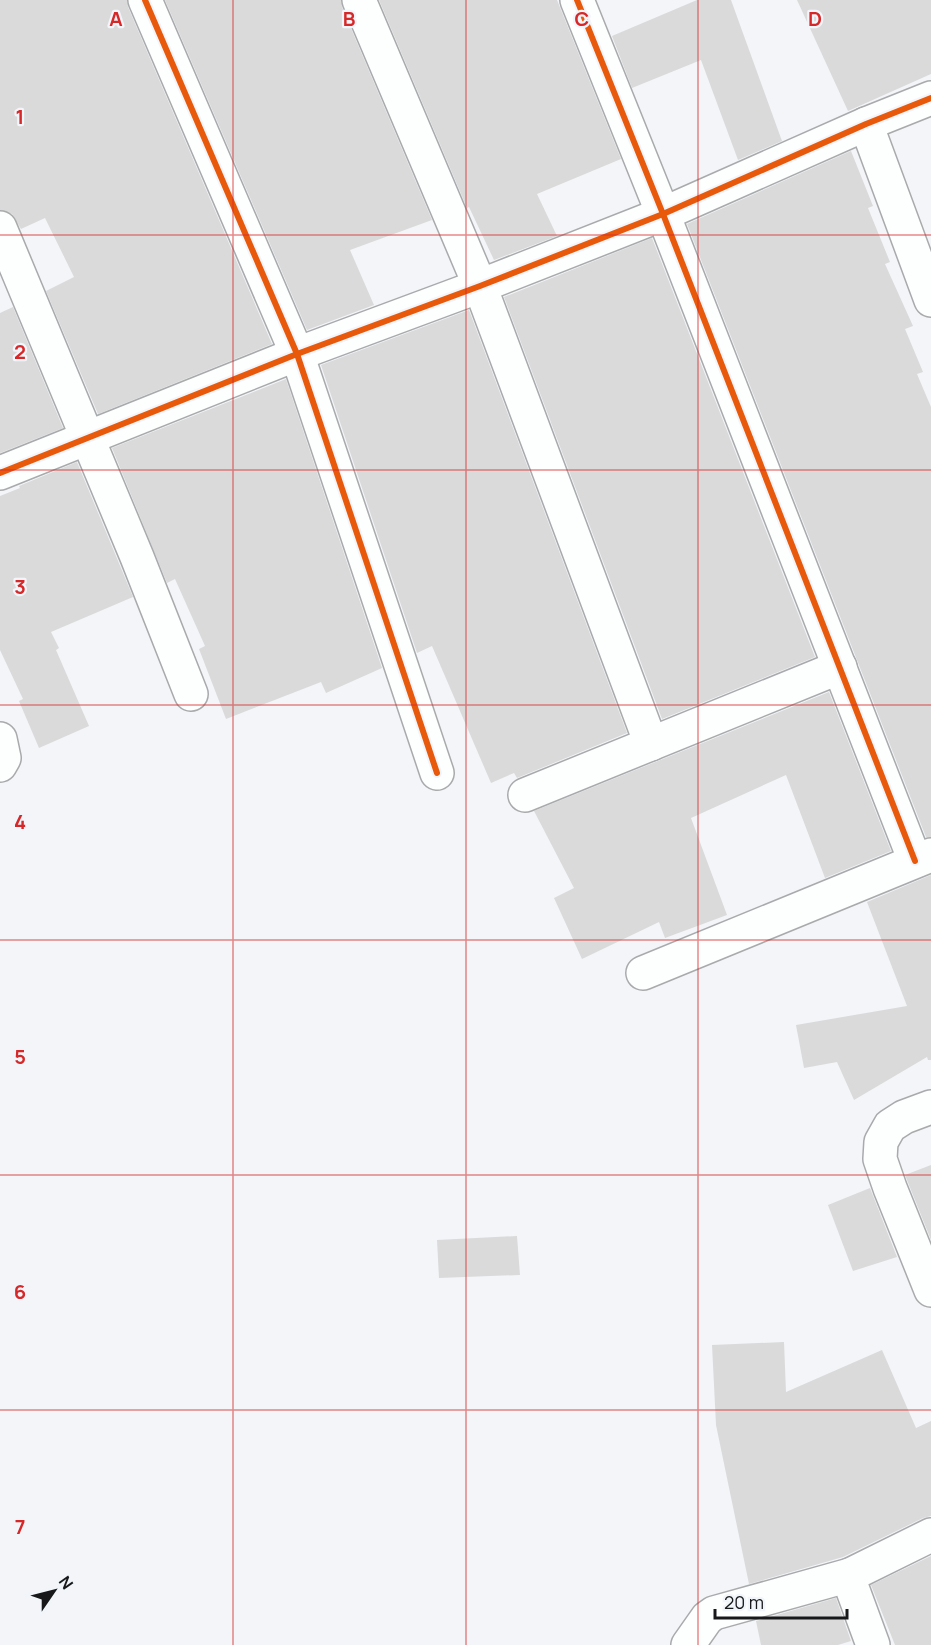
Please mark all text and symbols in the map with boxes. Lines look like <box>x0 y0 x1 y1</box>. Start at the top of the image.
text: A <box>109 5 123 32</box>
text: B <box>343 5 356 32</box>
text: C <box>575 5 589 32</box>
text: D <box>808 5 822 32</box>
text: 1 <box>16 103 24 130</box>
text: 2 <box>14 338 26 365</box>
text: 3 <box>14 573 26 600</box>
text: 4 <box>14 808 26 835</box>
text: 5 <box>14 1043 26 1070</box>
text: 6 <box>14 1278 26 1305</box>
text: 7 <box>15 1513 25 1540</box>
north arrow <box>24 1561 84 1621</box>
text: N <box>54 1571 79 1593</box>
scale bar <box>715 1582 847 1620</box>
text: 20 m <box>724 1590 764 1614</box>

